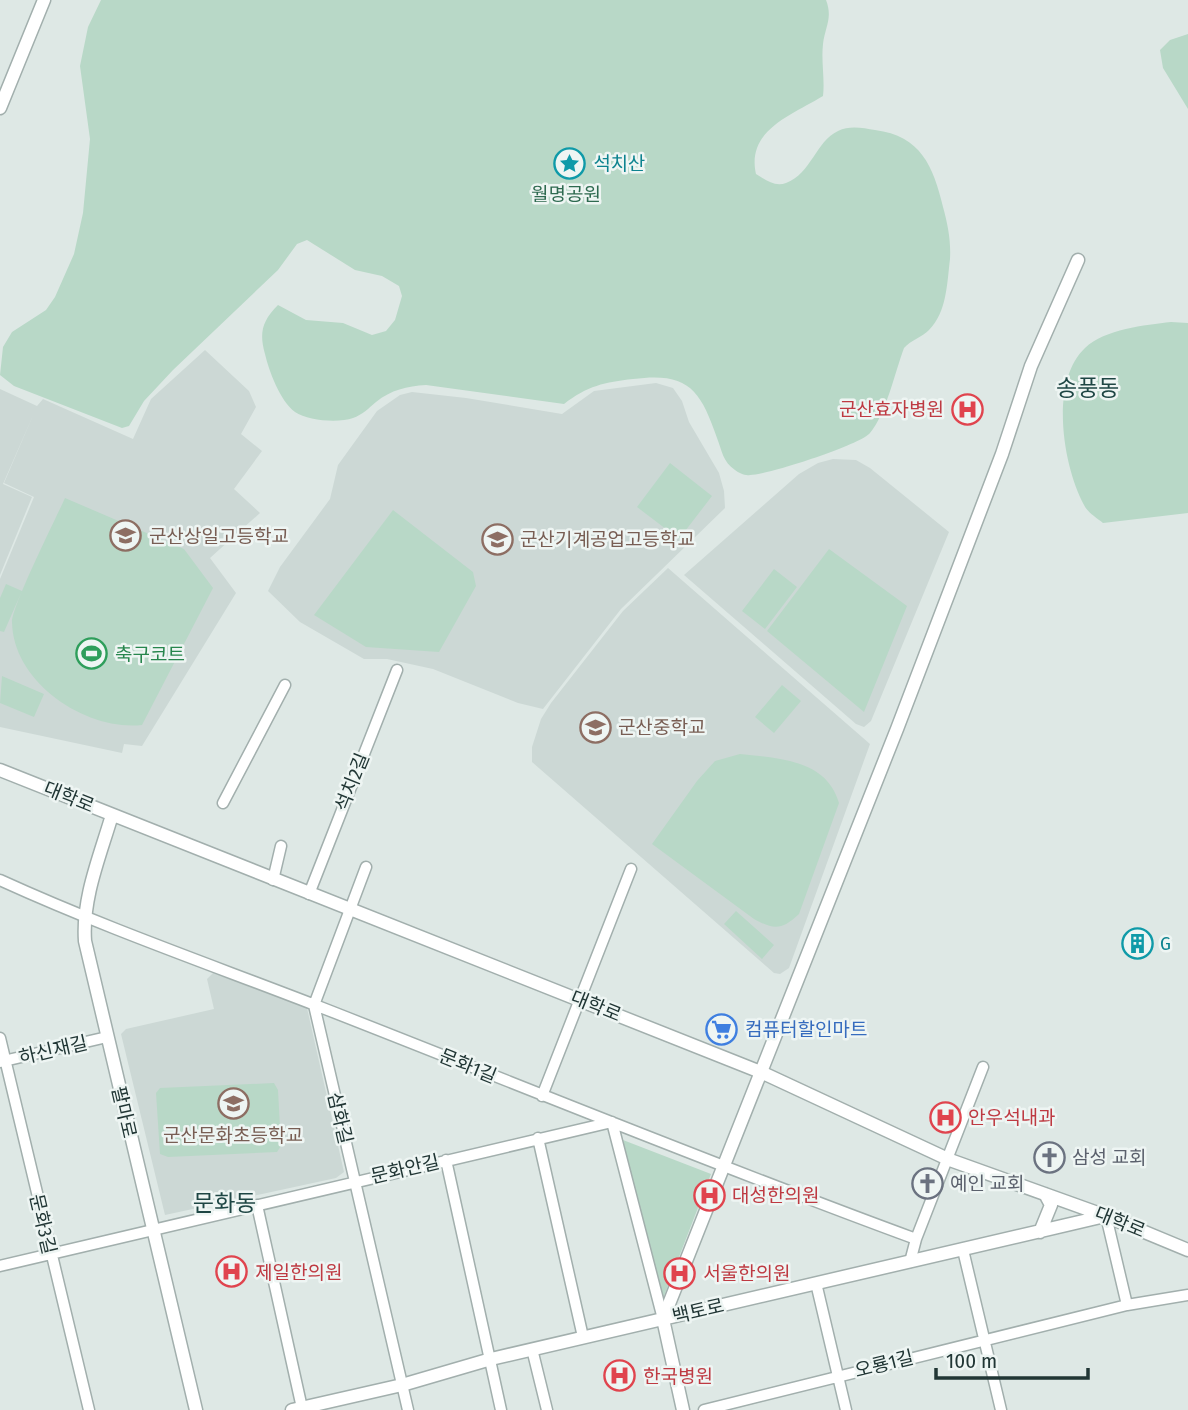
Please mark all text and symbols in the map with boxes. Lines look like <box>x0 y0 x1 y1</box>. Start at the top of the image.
place icon: 석치산 <box>553 146 587 180</box>
place label: 석치산 <box>593 152 645 175</box>
park label: 월명공원 <box>531 183 601 206</box>
district label: 송풍동 <box>1056 374 1120 402</box>
hospital icon: 군산효자병원 <box>950 392 984 426</box>
place label: 군산효자병원 <box>839 398 944 421</box>
school or university icon: 군산상일고등학교 <box>109 519 143 553</box>
school or university icon: 군산기계공업고등학교 <box>480 522 514 556</box>
place label: 군산상일고등학교 <box>149 525 289 548</box>
place label: 군산기계공업고등학교 <box>520 528 695 551</box>
sports icon: 축구코트 <box>75 637 109 671</box>
place label: 축구코트 <box>115 643 185 666</box>
school or university icon: 군산중학교 <box>578 710 612 744</box>
place label: 군산중학교 <box>618 716 705 739</box>
street label: 석치2길 <box>330 749 374 815</box>
street label: 대학로 <box>40 777 98 817</box>
building icon: G <box>1120 926 1154 960</box>
place label: G <box>1160 932 1171 955</box>
street label: 대학로 <box>567 986 625 1026</box>
supermarket icon: 컴퓨터할인마트 <box>705 1012 739 1046</box>
place label: 컴퓨터할인마트 <box>745 1018 867 1041</box>
street label: 하신재길 <box>16 1031 90 1069</box>
street label: 문화1길 <box>436 1044 500 1088</box>
street label: 팔마로 <box>107 1084 141 1140</box>
school or university icon: 군산문화초등학교 <box>216 1087 250 1121</box>
street label: 삼화길 <box>323 1090 357 1146</box>
hospital icon: 안우석내과 <box>928 1100 962 1134</box>
place label: 안우석내과 <box>968 1106 1055 1129</box>
place label: 군산문화초등학교 <box>163 1124 303 1147</box>
church icon: 삼성 교회 <box>1032 1140 1066 1174</box>
place label: 삼성 교회 <box>1072 1146 1146 1169</box>
street label: 문화안길 <box>368 1150 442 1188</box>
church icon: 예인 교회 <box>910 1166 944 1200</box>
place label: 예인 교회 <box>950 1172 1024 1195</box>
hospital icon: 대성한의원 <box>692 1178 726 1212</box>
place label: 대성한의원 <box>732 1184 819 1207</box>
district label: 문화동 <box>193 1189 257 1217</box>
street label: 문화3길 <box>25 1192 61 1256</box>
street label: 대학로 <box>1091 1202 1149 1242</box>
hospital icon: 제일한의원 <box>215 1255 249 1289</box>
hospital icon: 서울한의원 <box>663 1256 697 1290</box>
place label: 제일한의원 <box>255 1261 342 1284</box>
place label: 서울한의원 <box>703 1262 790 1285</box>
street label: 백토로 <box>670 1294 726 1328</box>
scale bar <box>936 1336 1088 1380</box>
street label: 오룡1길 <box>852 1346 916 1382</box>
text: 100 m <box>946 1348 997 1374</box>
hospital icon: 한국병원 <box>603 1359 637 1393</box>
place label: 한국병원 <box>643 1365 713 1388</box>

